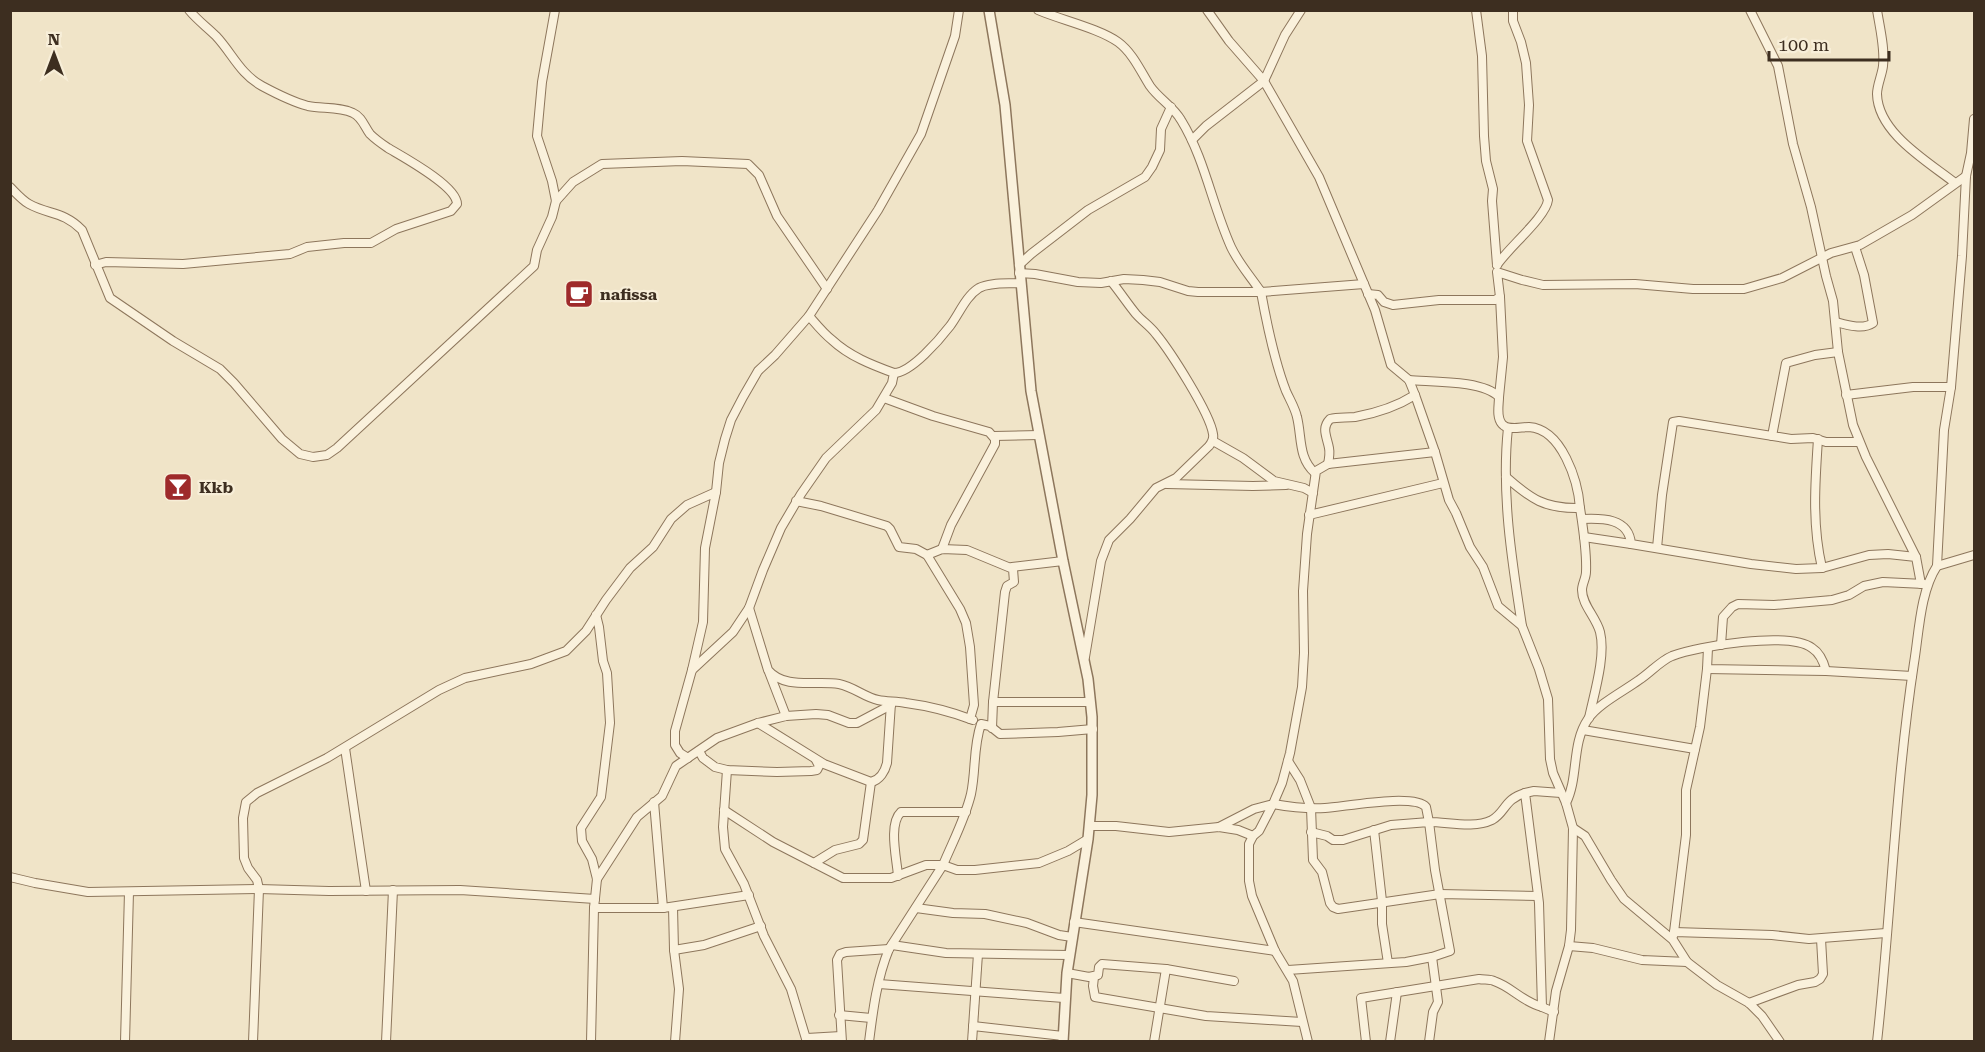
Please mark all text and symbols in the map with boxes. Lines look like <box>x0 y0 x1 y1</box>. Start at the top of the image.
north arrow <box>24 24 84 84</box>
scale bar <box>1769 24 1889 62</box>
text: N <box>48 30 60 49</box>
text: 100 m <box>1778 34 1829 55</box>
cafe icon: nafissa <box>563 278 595 310</box>
place label: nafissa <box>600 285 658 304</box>
bar icon: Kkb <box>162 471 194 503</box>
place label: Kkb <box>199 478 233 497</box>

